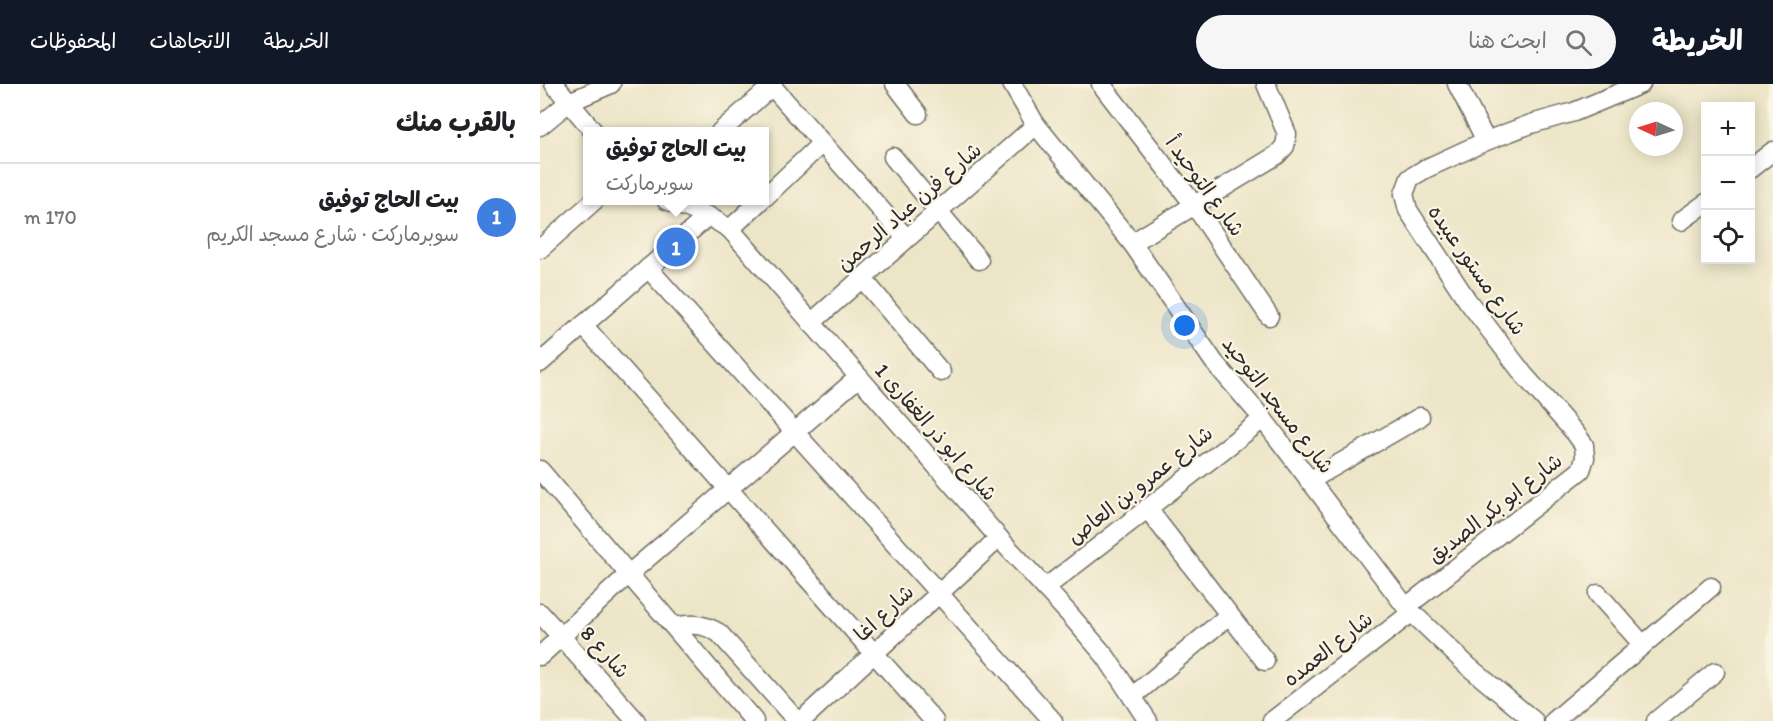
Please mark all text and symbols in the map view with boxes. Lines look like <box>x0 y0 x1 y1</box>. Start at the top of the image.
search box <box>1196 15 1616 69</box>
text: الخريطة <box>1652 23 1743 57</box>
icon: search <box>1562 26 1595 59</box>
text: ابحث هنا <box>1468 27 1547 54</box>
text: المحفوظات <box>30 28 116 53</box>
text: الاتجاهات <box>149 28 231 53</box>
text: الخريطة <box>264 28 329 53</box>
north arrow <box>1629 102 1683 156</box>
map controls <box>1701 102 1755 264</box>
button: + <box>1701 102 1755 156</box>
text: بالقرب منك <box>396 106 516 138</box>
popup <box>583 127 769 205</box>
street label: شارع التوحيد أ <box>1158 131 1250 243</box>
text: بيت الحاج توفيق <box>606 135 746 162</box>
street label: شارع فرن عباد الرحمن <box>831 137 988 279</box>
button: − <box>1701 156 1755 210</box>
text: سوبرماركت <box>606 171 694 195</box>
text: بيت الحاج توفيق <box>319 186 459 213</box>
street label: شارع مستور عبيده <box>1421 200 1532 341</box>
text: 170 m <box>24 205 77 229</box>
text: 1 <box>492 205 501 229</box>
button: locate <box>1701 210 1755 264</box>
text: سوبرماركت · شارع مسجد الكريم <box>206 222 459 246</box>
pin: 1 <box>656 224 696 270</box>
your location <box>1170 311 1199 340</box>
street label: شارع مسجد التوحيد <box>1215 331 1340 480</box>
street label: شارع ابو ذر الغفارى 1 <box>868 358 1003 507</box>
street label: شارع عمرو بن العاص <box>1062 420 1219 552</box>
street label: شارع ابو بكر الصديق <box>1422 447 1569 570</box>
street label: شارع اغا <box>849 579 921 649</box>
street label: شارع العمده <box>1278 606 1379 694</box>
street label: شارع 8 <box>573 620 635 685</box>

